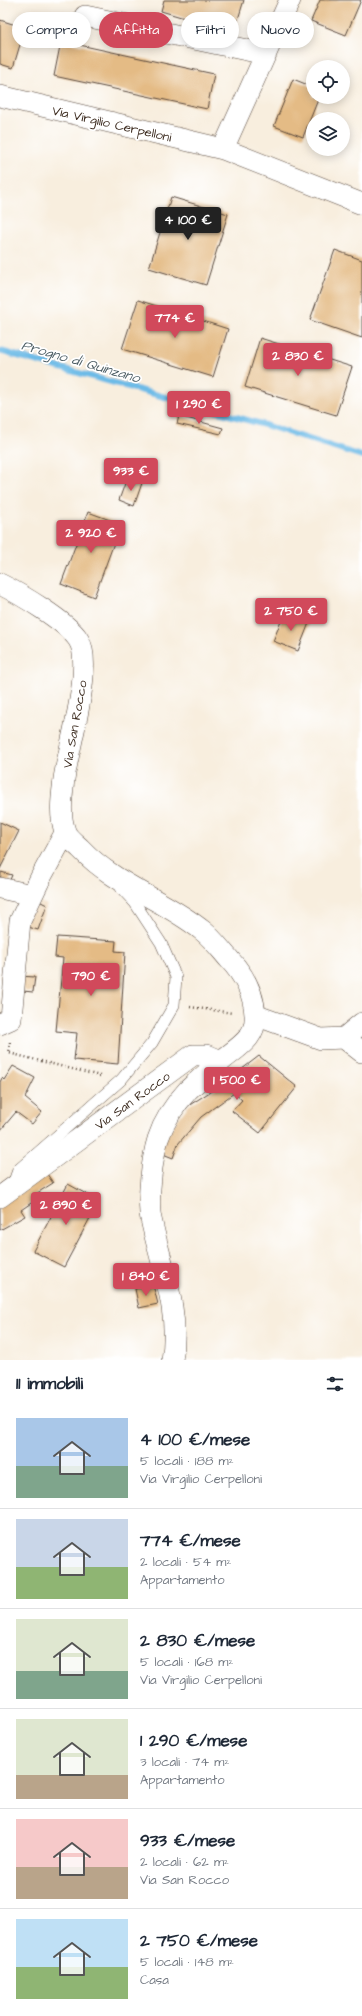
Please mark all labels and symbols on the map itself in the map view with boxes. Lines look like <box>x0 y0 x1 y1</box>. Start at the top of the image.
street label: Via Virgilio Cerpelloni <box>50 101 173 147</box>
pin: 4 100 € <box>151 207 225 241</box>
pin: 774 € <box>147 305 203 339</box>
water label: Progno di Quinzano <box>19 335 143 389</box>
pin: 2 830 € <box>261 343 335 377</box>
pin: 1 290 € <box>162 391 236 425</box>
pin: 933 € <box>103 458 159 492</box>
pin: 2 920 € <box>54 520 128 554</box>
pin: 2 750 € <box>254 598 328 632</box>
street label: Via San Rocco <box>58 678 92 770</box>
pin: 790 € <box>63 963 119 997</box>
street label: Via San Rocco <box>91 1067 174 1134</box>
pin: 1 500 € <box>200 1067 274 1101</box>
pin: 2 890 € <box>29 1192 103 1226</box>
pin: 1 840 € <box>109 1263 183 1297</box>

